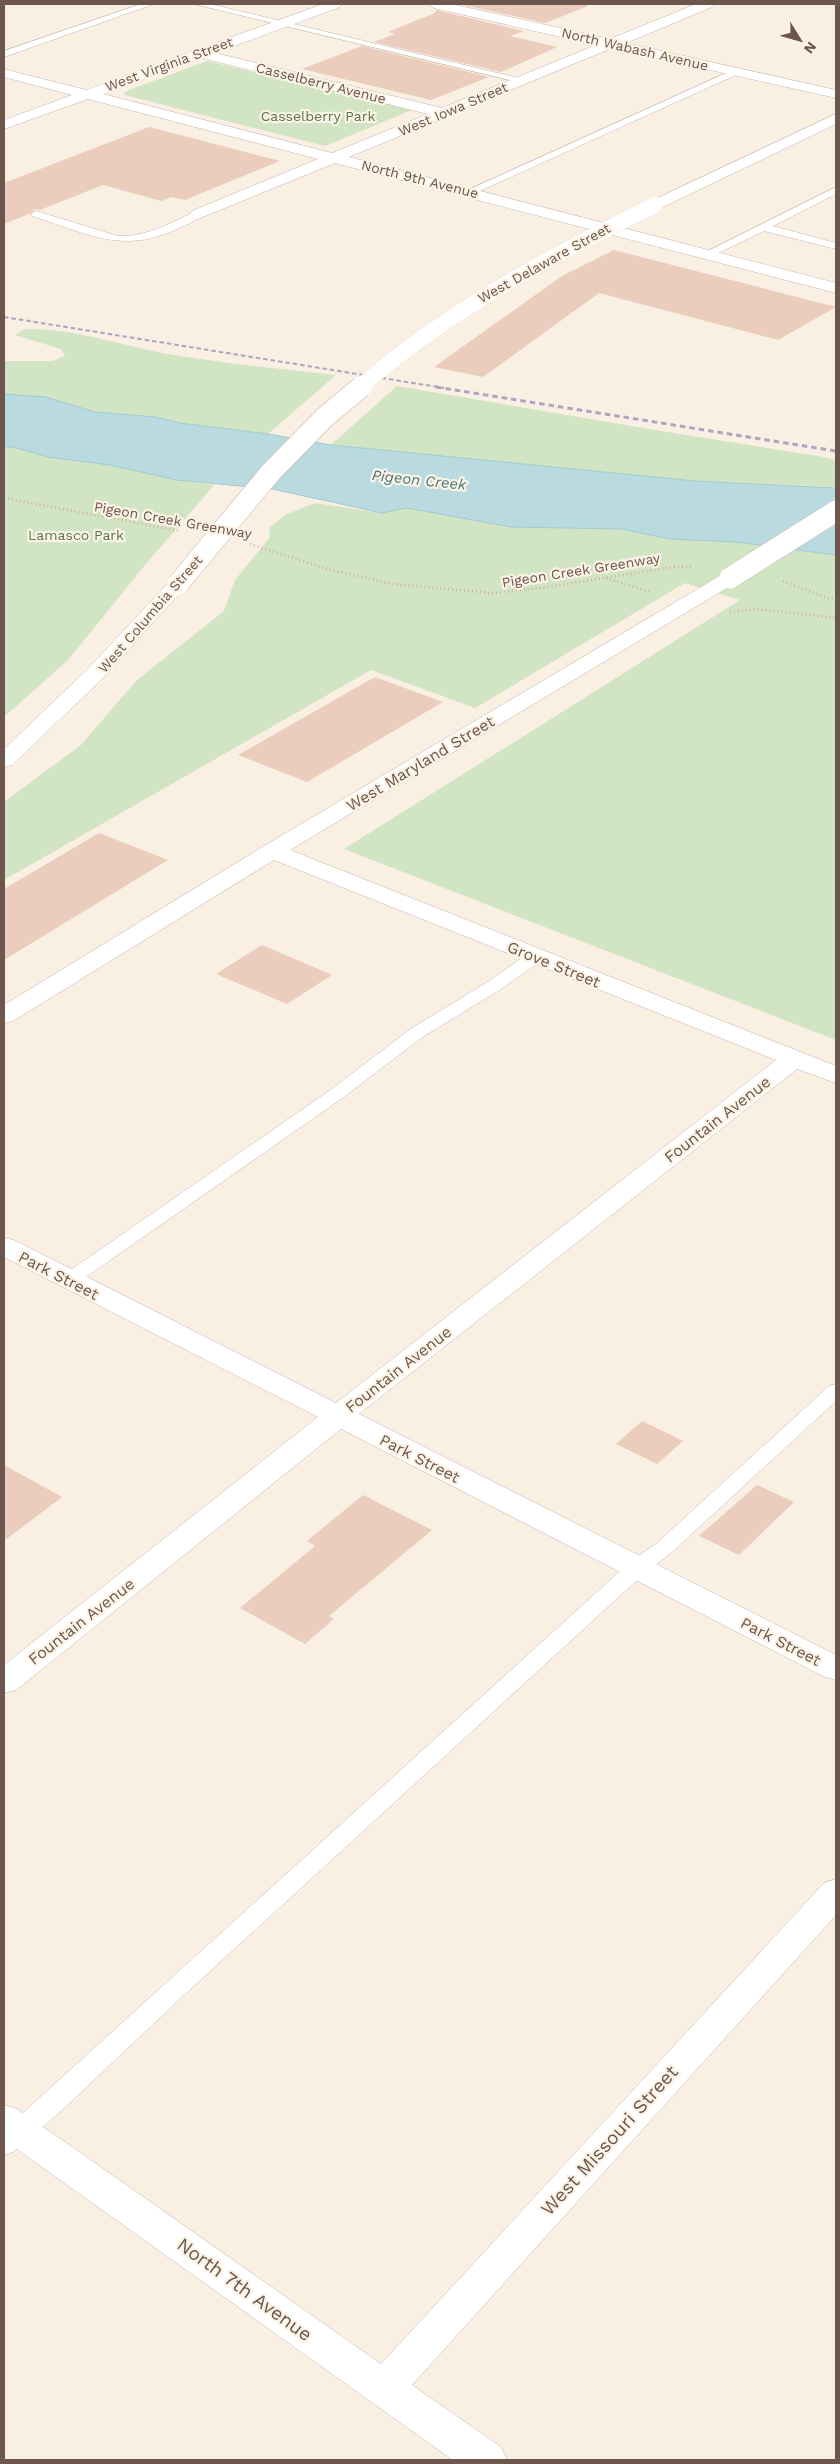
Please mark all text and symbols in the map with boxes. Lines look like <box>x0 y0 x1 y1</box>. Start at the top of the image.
north arrow <box>775 15 825 65</box>
street label: North Wabash Avenue <box>560 24 710 74</box>
street label: West Virginia Street <box>103 33 235 95</box>
text: N <box>801 39 820 57</box>
street label: Casselberry Avenue <box>254 59 388 107</box>
street label: West Iowa Street <box>396 79 510 139</box>
park label: Casselberry Park <box>261 108 375 124</box>
street label: North 9th Avenue <box>360 157 480 201</box>
street label: West Delaware Street <box>475 220 613 306</box>
water label: Pigeon Creek <box>371 466 468 494</box>
street label: Pigeon Creek Greenway <box>93 498 254 542</box>
park label: Lamasco Park <box>28 527 124 543</box>
street label: Pigeon Creek Greenway <box>501 549 662 590</box>
street label: West Columbia Street <box>95 552 205 676</box>
street label: West Maryland Street <box>343 711 498 815</box>
street label: Grove Street <box>505 937 603 992</box>
street label: Fountain Avenue <box>660 1072 774 1167</box>
street label: Park Street <box>15 1247 102 1304</box>
street label: Fountain Avenue <box>341 1322 455 1417</box>
street label: Park Street <box>376 1430 463 1487</box>
street label: Fountain Avenue <box>24 1574 138 1669</box>
street label: Park Street <box>737 1613 824 1670</box>
street label: West Missouri Street <box>536 2061 683 2220</box>
street label: North 7th Avenue <box>173 2233 317 2346</box>

